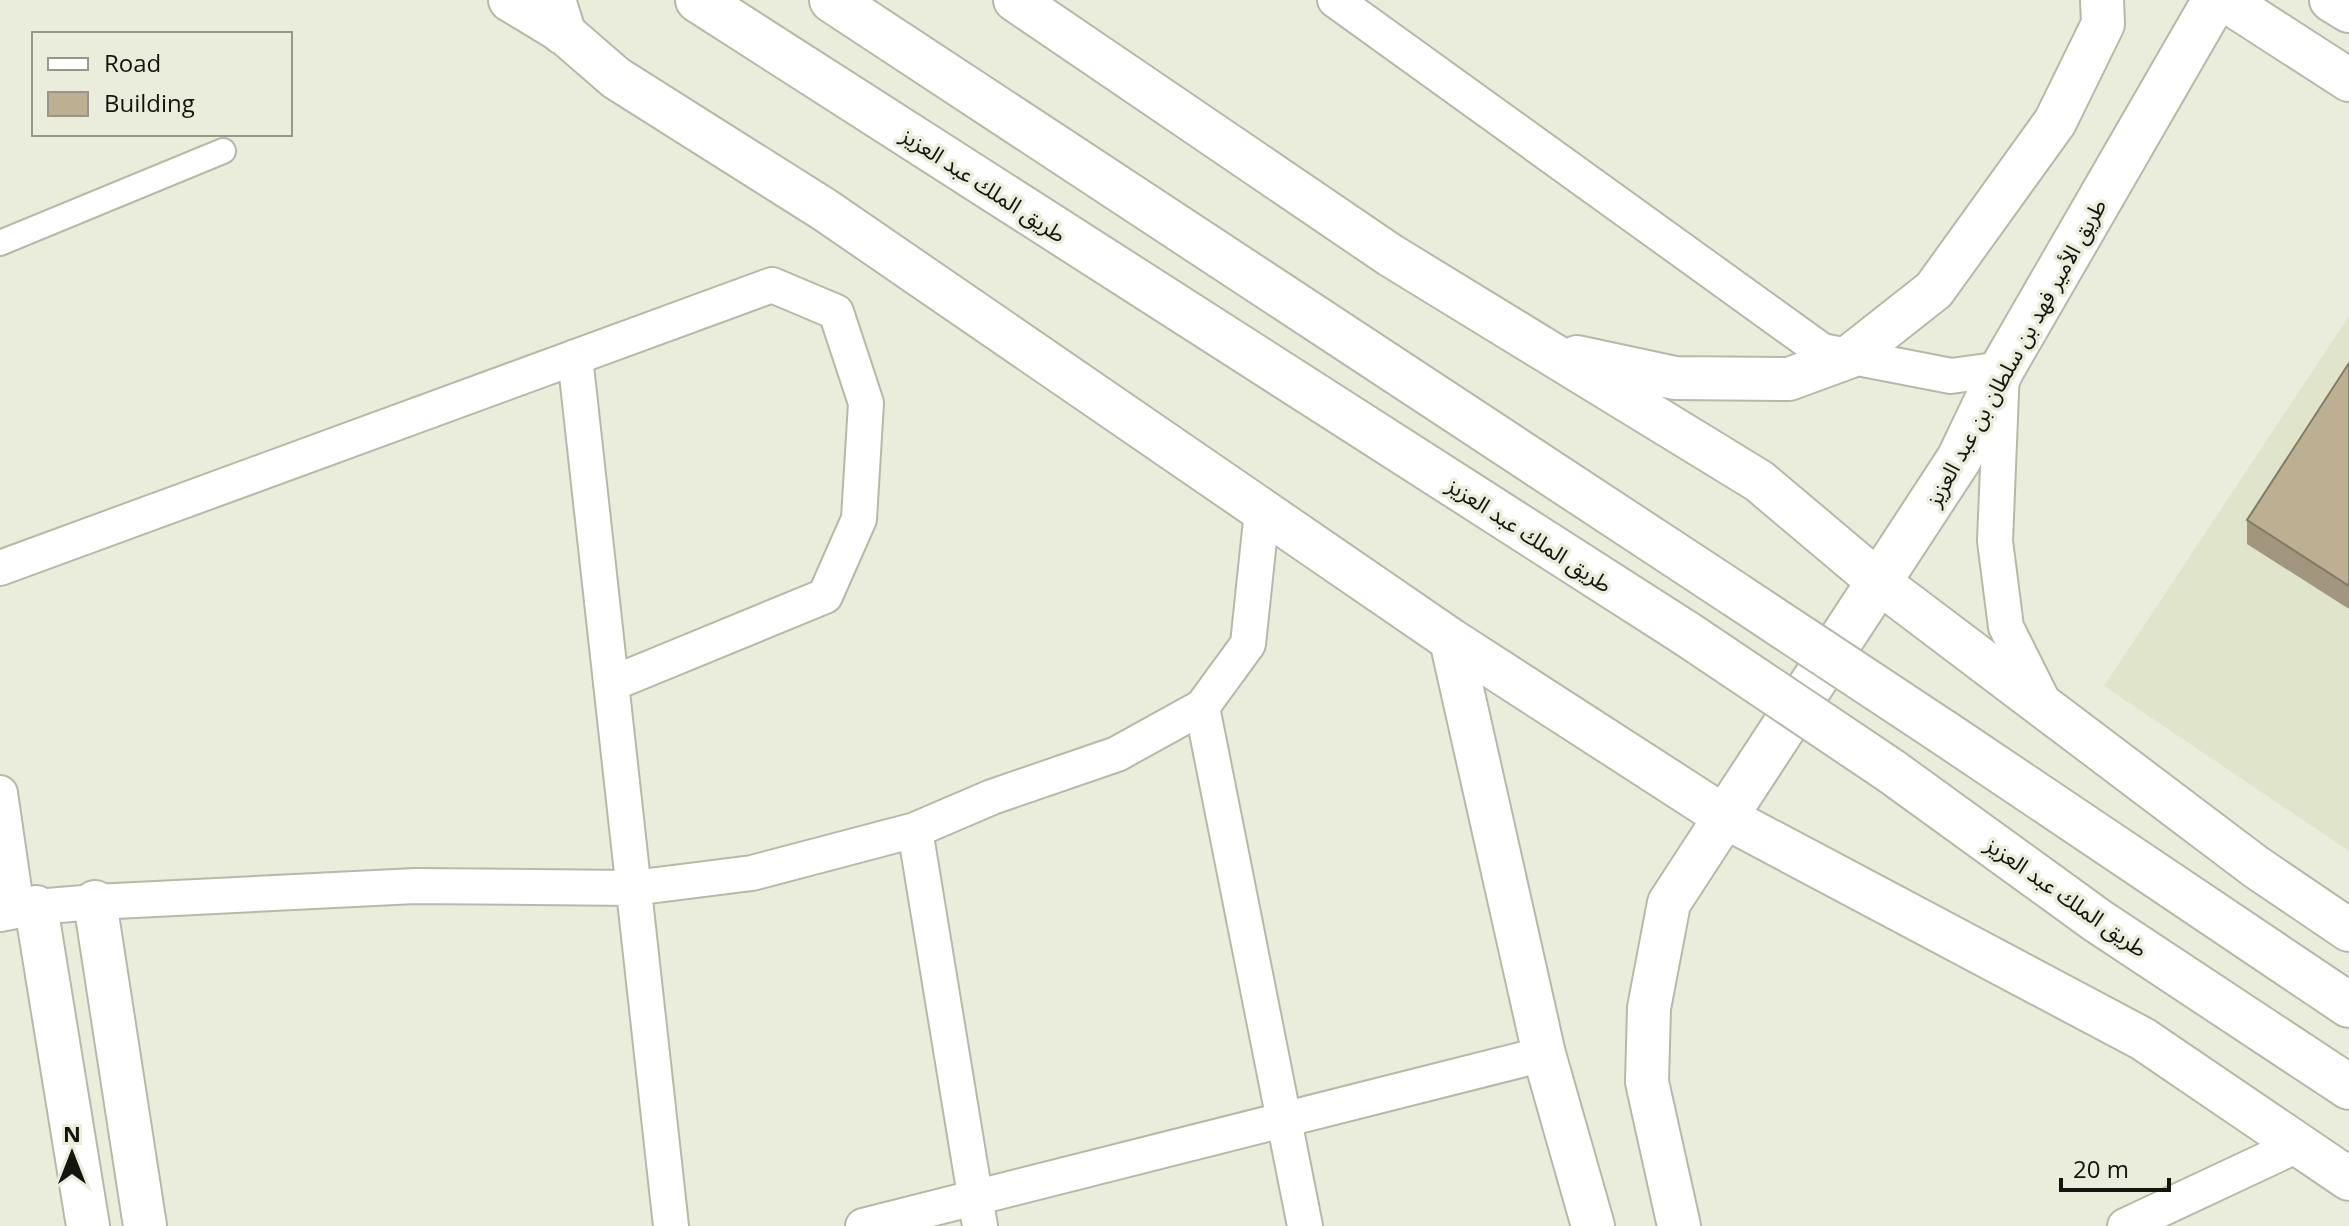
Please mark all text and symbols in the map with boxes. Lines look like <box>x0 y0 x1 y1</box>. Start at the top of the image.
legend <box>32 32 292 136</box>
text: Road <box>104 46 161 79</box>
text: Building <box>104 86 195 119</box>
street label: طريق الملك عبد العزيز <box>895 119 1072 249</box>
street label: طريق الأمير فهد بن سلطان بن عبد العزيز <box>1917 193 2112 512</box>
street label: طريق الملك عبد العزيز <box>1441 469 1618 599</box>
street label: طريق الملك عبد العزيز <box>1979 828 2154 963</box>
north arrow <box>32 1114 112 1194</box>
text: N <box>63 1118 81 1148</box>
scale bar <box>2061 1142 2169 1192</box>
text: 20 m <box>2073 1152 2129 1185</box>

